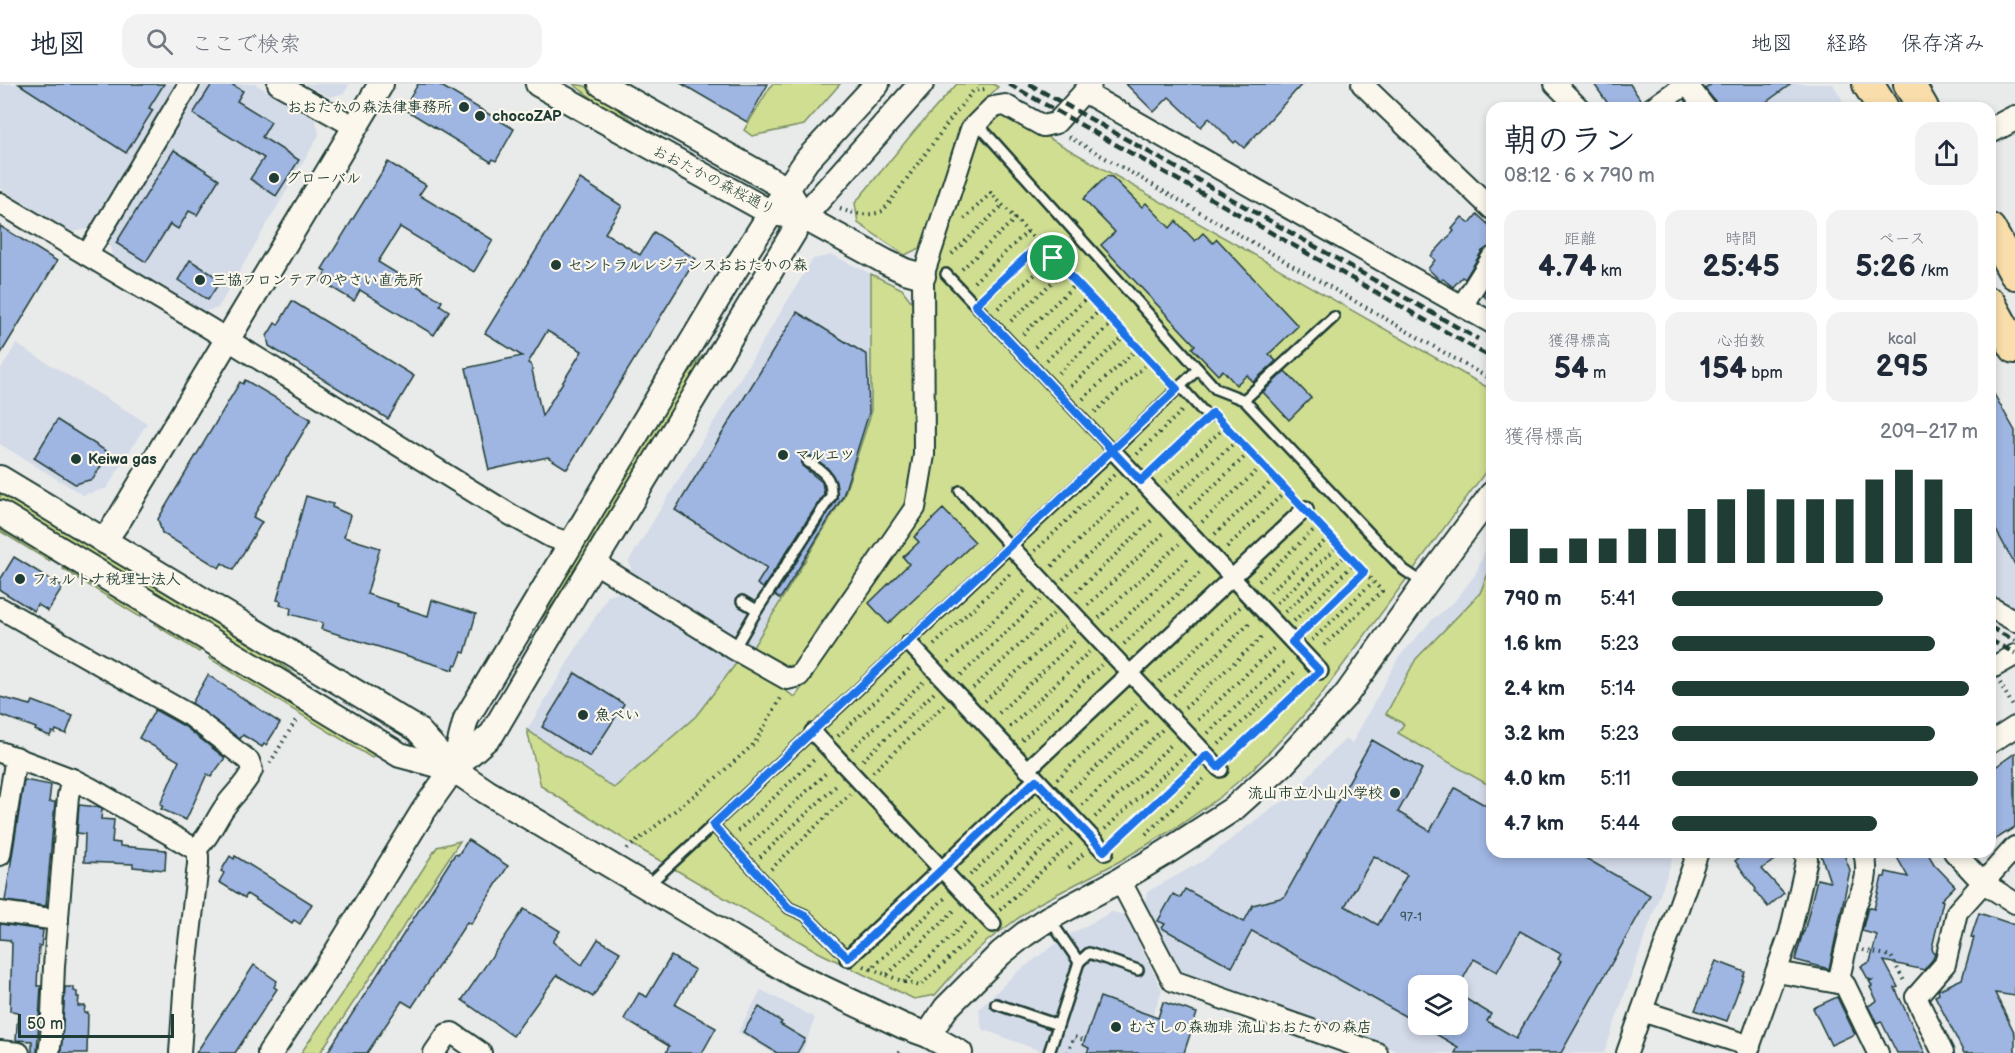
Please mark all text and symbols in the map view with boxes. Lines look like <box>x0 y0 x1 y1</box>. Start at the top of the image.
search box <box>122 14 542 68</box>
icon: search <box>143 25 176 58</box>
text: 地図 <box>30 28 86 61</box>
text: ここで検索 <box>191 31 301 58</box>
text: 地図 <box>1751 31 1793 56</box>
text: 経路 <box>1826 31 1868 56</box>
text: 保存済み <box>1901 31 1985 56</box>
place label: おおたかの森法律事務所 <box>287 98 452 117</box>
marker: おおたかの森法律事務所 <box>457 100 471 114</box>
place label: chocoZAP <box>492 107 562 126</box>
marker: chocoZAP <box>473 109 487 123</box>
text: 朝のラン <box>1504 121 1636 161</box>
button: share <box>1915 122 1978 185</box>
street label: おおたかの森桜通り <box>649 141 778 220</box>
text: 08:12 · 6 × 790 m <box>1504 164 1655 188</box>
place label: グローバル <box>286 169 361 188</box>
marker: グローバル <box>267 171 281 185</box>
text: 距離 <box>1564 230 1596 249</box>
text: 時間 <box>1725 230 1757 249</box>
text: ペース <box>1878 230 1926 249</box>
pin <box>1027 232 1078 283</box>
icon: arrive <box>1036 241 1069 274</box>
text: 4.74 <box>1538 249 1597 285</box>
text: 25:45 <box>1702 249 1780 285</box>
text: 5:26 <box>1855 249 1916 285</box>
place label: セントラルレジデンスおおたかの森 <box>568 256 807 275</box>
marker: セントラルレジデンスおおたかの森 <box>549 258 563 272</box>
text: km <box>1597 262 1622 281</box>
text: /km <box>1916 262 1949 281</box>
place label: 三協フロンテアのやさい直売所 <box>212 271 423 290</box>
marker: 三協フロンテアのやさい直売所 <box>193 273 207 287</box>
text: kcal <box>1888 330 1916 349</box>
text: 獲得標高 <box>1548 332 1612 351</box>
text: 心拍数 <box>1717 332 1765 351</box>
text: 295 <box>1876 349 1928 385</box>
text: 54 <box>1554 351 1589 387</box>
text: 154 <box>1699 351 1747 387</box>
text: m <box>1589 364 1606 383</box>
text: bpm <box>1747 364 1783 383</box>
text: 209–217 m <box>1880 420 1978 444</box>
text: 獲得標高 <box>1504 425 1584 449</box>
place label: マルエツ <box>795 446 855 465</box>
marker: マルエツ <box>776 448 790 462</box>
place label: Keiwa gas <box>88 450 157 469</box>
marker: Keiwa gas <box>69 452 83 466</box>
place label: フォルトナ税理士法人 <box>32 570 181 589</box>
marker: フォルトナ税理士法人 <box>13 572 27 586</box>
text: 790 m <box>1504 587 1562 611</box>
text: 5:41 <box>1600 587 1635 611</box>
text: 1.6 km <box>1504 632 1562 656</box>
text: 5:23 <box>1600 632 1639 656</box>
text: 2.4 km <box>1504 677 1565 701</box>
text: 5:14 <box>1600 677 1635 701</box>
place label: 魚べい <box>595 706 640 725</box>
marker: 魚べい <box>576 708 590 722</box>
text: 3.2 km <box>1504 722 1565 746</box>
text: 5:23 <box>1600 722 1639 746</box>
text: 4.0 km <box>1504 767 1566 791</box>
text: 5:11 <box>1600 767 1631 791</box>
place label: 流山市立小山小学校 <box>1248 784 1383 803</box>
marker: 流山市立小山小学校 <box>1388 786 1402 800</box>
text: 4.7 km <box>1504 812 1564 836</box>
text: 5:44 <box>1600 812 1640 836</box>
house number: 97-1 <box>1400 910 1422 925</box>
map controls <box>1408 975 1468 1035</box>
button: layers <box>1408 975 1468 1035</box>
scale bar <box>18 1011 174 1038</box>
text: 50 m <box>27 1015 63 1034</box>
place label: むさしの森珈琲 流山おおたかの森店 <box>1128 1018 1372 1037</box>
marker: むさしの森珈琲 流山おおたかの森店 <box>1109 1020 1123 1034</box>

